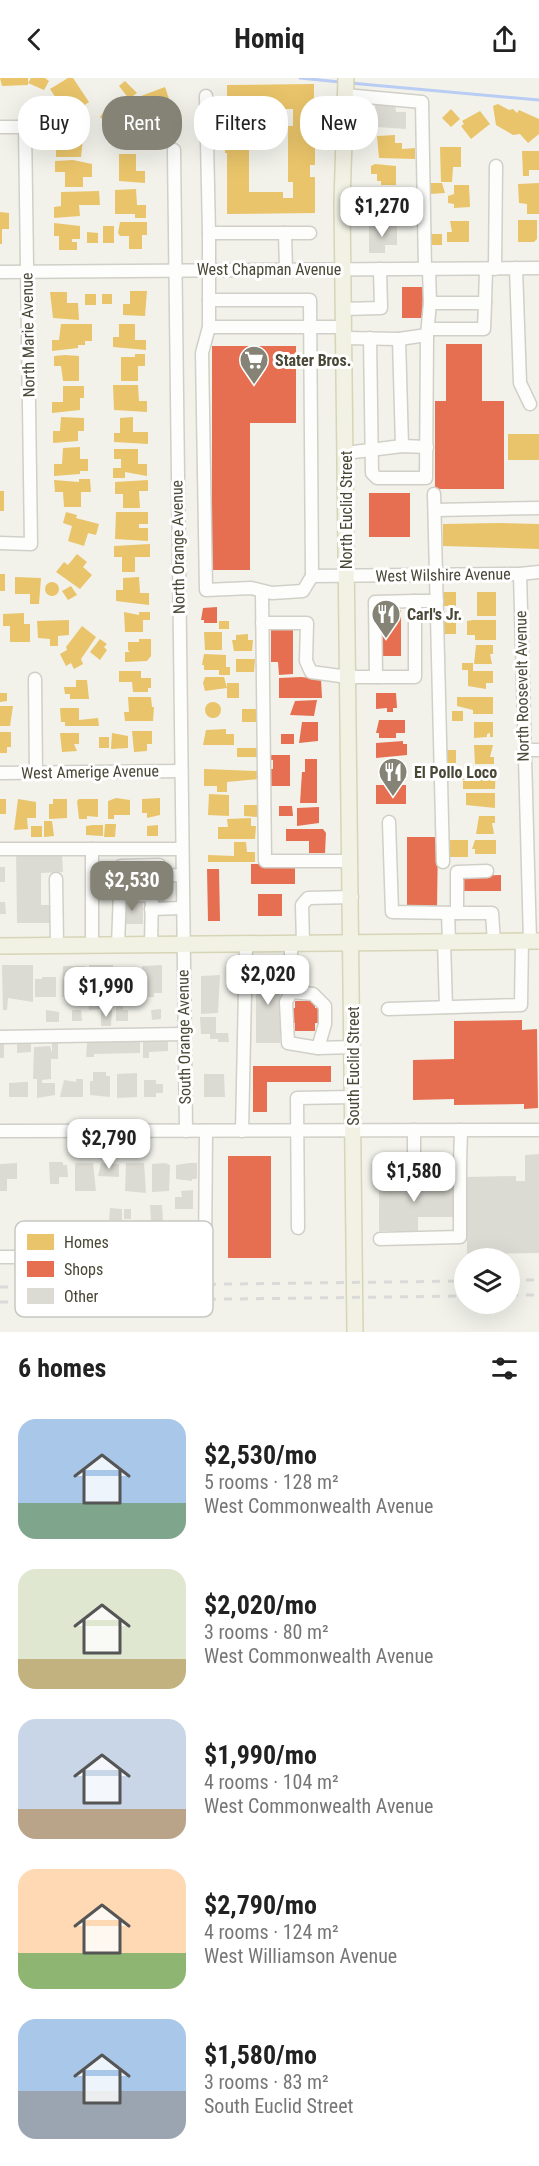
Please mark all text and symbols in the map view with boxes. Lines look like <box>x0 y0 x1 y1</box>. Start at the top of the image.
icon: back <box>18 23 51 56</box>
text: Homiq <box>234 23 305 55</box>
icon: share <box>488 23 521 56</box>
chip: Buy <box>18 96 90 150</box>
chip: Rent <box>102 96 182 150</box>
chip: Filters <box>194 96 288 150</box>
chip: New <box>300 96 378 150</box>
pin: $1,270 <box>333 187 431 238</box>
text: $1,270 <box>354 194 410 218</box>
street label: West Chapman Avenue <box>197 260 341 279</box>
street label: North Marie Avenue <box>17 272 39 398</box>
supermarket icon: Stater Bros. <box>238 344 270 386</box>
place label: Stater Bros. <box>275 351 352 370</box>
street label: North Euclid Street <box>337 450 356 569</box>
street label: North Orange Avenue <box>167 480 189 614</box>
street label: West Wilshire Avenue <box>375 564 511 586</box>
restaurant icon: Carl's Jr. <box>370 598 402 640</box>
place label: Carl's Jr. <box>407 605 462 624</box>
street label: North Roosevelt Avenue <box>511 610 533 762</box>
restaurant icon: El Pollo Loco <box>377 756 409 798</box>
street label: West Amerige Avenue <box>21 761 159 783</box>
place label: El Pollo Loco <box>414 763 497 782</box>
pin: $2,530 <box>83 861 181 912</box>
text: $2,530 <box>104 868 160 892</box>
pin: $2,020 <box>219 955 317 1006</box>
text: $2,020 <box>240 962 296 986</box>
pin: $1,990 <box>57 967 155 1018</box>
street label: South Orange Avenue <box>173 969 195 1105</box>
text: $1,990 <box>78 974 134 998</box>
street label: South Euclid Street <box>344 1006 363 1126</box>
pin: $2,790 <box>60 1119 158 1170</box>
text: $2,790 <box>81 1126 137 1150</box>
pin: $1,580 <box>365 1152 463 1203</box>
text: $1,580 <box>386 1159 442 1183</box>
legend <box>15 1221 213 1317</box>
text: Homes <box>64 1233 109 1252</box>
map controls <box>454 1248 520 1314</box>
button: layers <box>454 1248 520 1314</box>
text: Shops <box>64 1260 103 1279</box>
text: Other <box>64 1287 99 1306</box>
icon: filters <box>488 1352 521 1385</box>
text: 6 homes <box>18 1353 106 1383</box>
text: $2,530/mo <box>204 1440 317 1470</box>
icon: home <box>66 1443 138 1515</box>
text: 5 rooms · 128 m² <box>204 1470 339 1494</box>
text: West Commonwealth Avenue <box>204 1494 433 1518</box>
text: $2,020/mo <box>204 1590 317 1620</box>
icon: home <box>66 1593 138 1665</box>
text: 3 rooms · 80 m² <box>204 1620 329 1644</box>
text: West Commonwealth Avenue <box>204 1644 433 1668</box>
text: $1,990/mo <box>204 1740 317 1770</box>
icon: home <box>66 1743 138 1815</box>
text: 4 rooms · 104 m² <box>204 1770 339 1794</box>
text: West Commonwealth Avenue <box>204 1794 433 1818</box>
text: $2,790/mo <box>204 1890 317 1920</box>
icon: home <box>66 1893 138 1965</box>
text: 4 rooms · 124 m² <box>204 1920 339 1944</box>
text: West Williamson Avenue <box>204 1944 397 1968</box>
text: $1,580/mo <box>204 2040 317 2070</box>
icon: home <box>66 2043 138 2115</box>
text: 3 rooms · 83 m² <box>204 2070 329 2094</box>
text: South Euclid Street <box>204 2094 353 2118</box>

